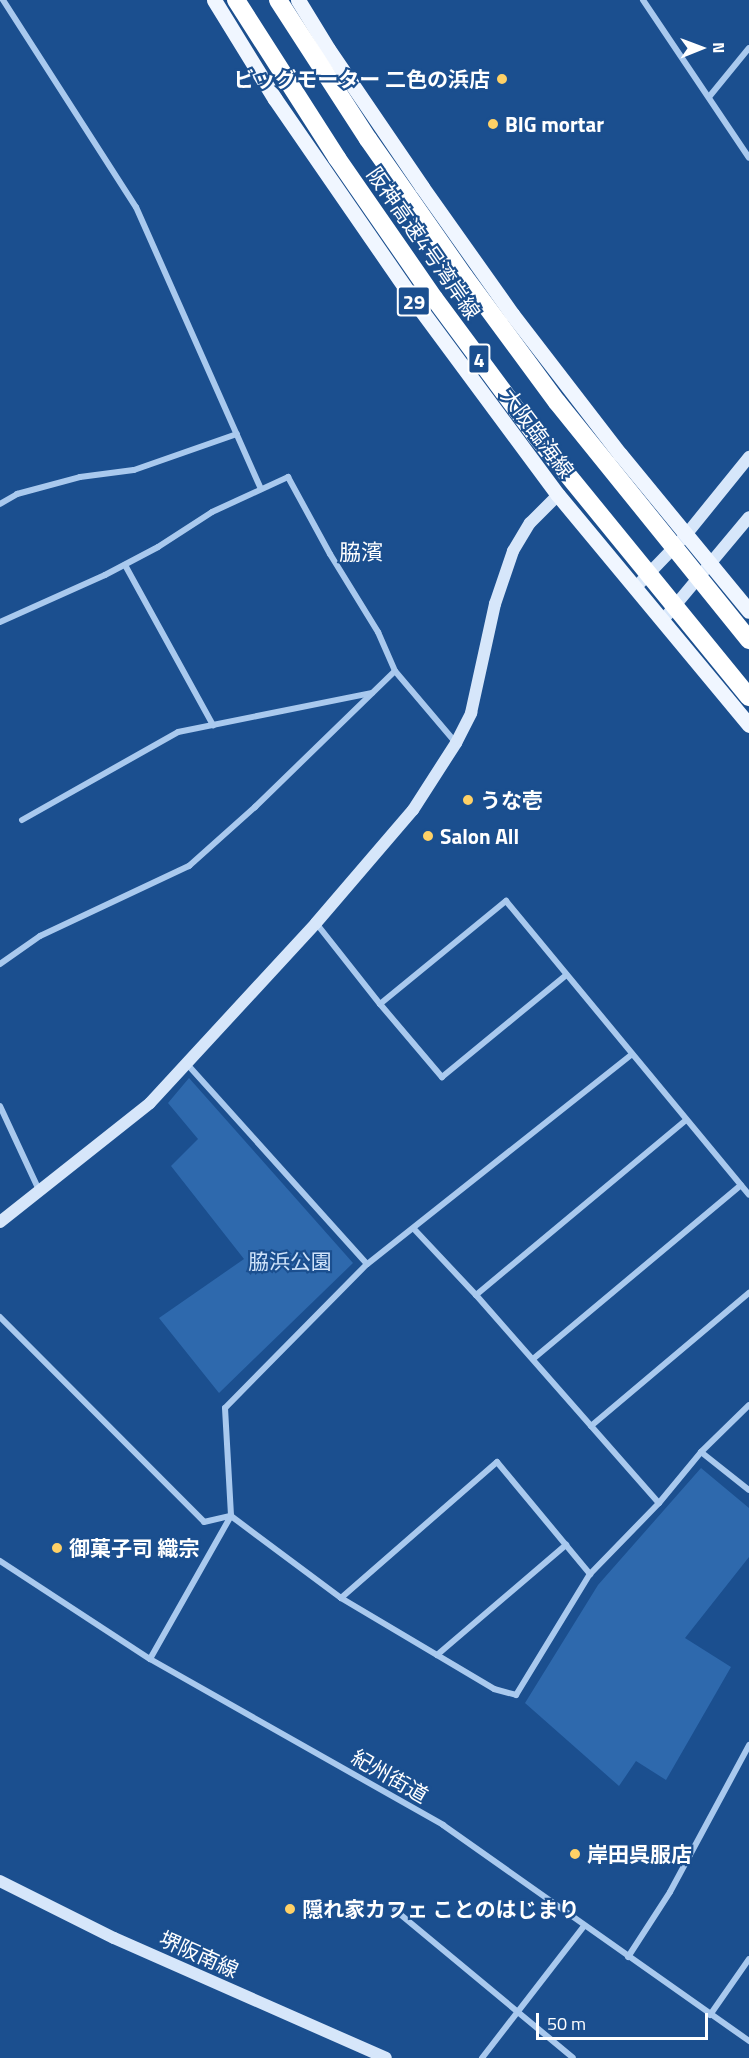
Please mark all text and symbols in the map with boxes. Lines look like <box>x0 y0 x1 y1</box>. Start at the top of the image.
north arrow <box>671 18 731 78</box>
text: N <box>707 42 731 53</box>
place label: ビッグモーター 二色の浜店 <box>233 66 490 92</box>
marker: ビッグモーター 二色の浜店 <box>495 72 509 86</box>
place label: BIG mortar <box>505 111 604 137</box>
marker: BIG mortar <box>486 117 500 131</box>
street label: 阪神高速4号湾岸線 <box>362 162 486 324</box>
road number: 29 <box>396 284 432 318</box>
road number: 4 <box>467 342 491 376</box>
street label: 大阪臨海線 <box>496 383 580 483</box>
district label: 脇濱 <box>339 540 383 566</box>
place label: うな壱 <box>480 787 543 813</box>
marker: うな壱 <box>461 793 475 807</box>
place label: Salon All <box>440 823 519 849</box>
marker: Salon All <box>421 829 435 843</box>
park label: 脇浜公園 <box>248 1248 332 1274</box>
place label: 御菓子司 織宗 <box>69 1535 200 1561</box>
marker: 御菓子司 織宗 <box>50 1541 64 1555</box>
street label: 紀州街道 <box>347 1744 433 1808</box>
place label: 岸田呉服店 <box>587 1841 692 1867</box>
marker: 岸田呉服店 <box>568 1847 582 1861</box>
place label: 隠れ家カフェ ことのはじまり <box>302 1896 580 1922</box>
marker: 隠れ家カフェ ことのはじまり <box>283 1902 297 1916</box>
street label: 堺阪南線 <box>156 1925 242 1983</box>
scale bar <box>539 2001 712 2039</box>
text: 50 m <box>547 2010 586 2037</box>

